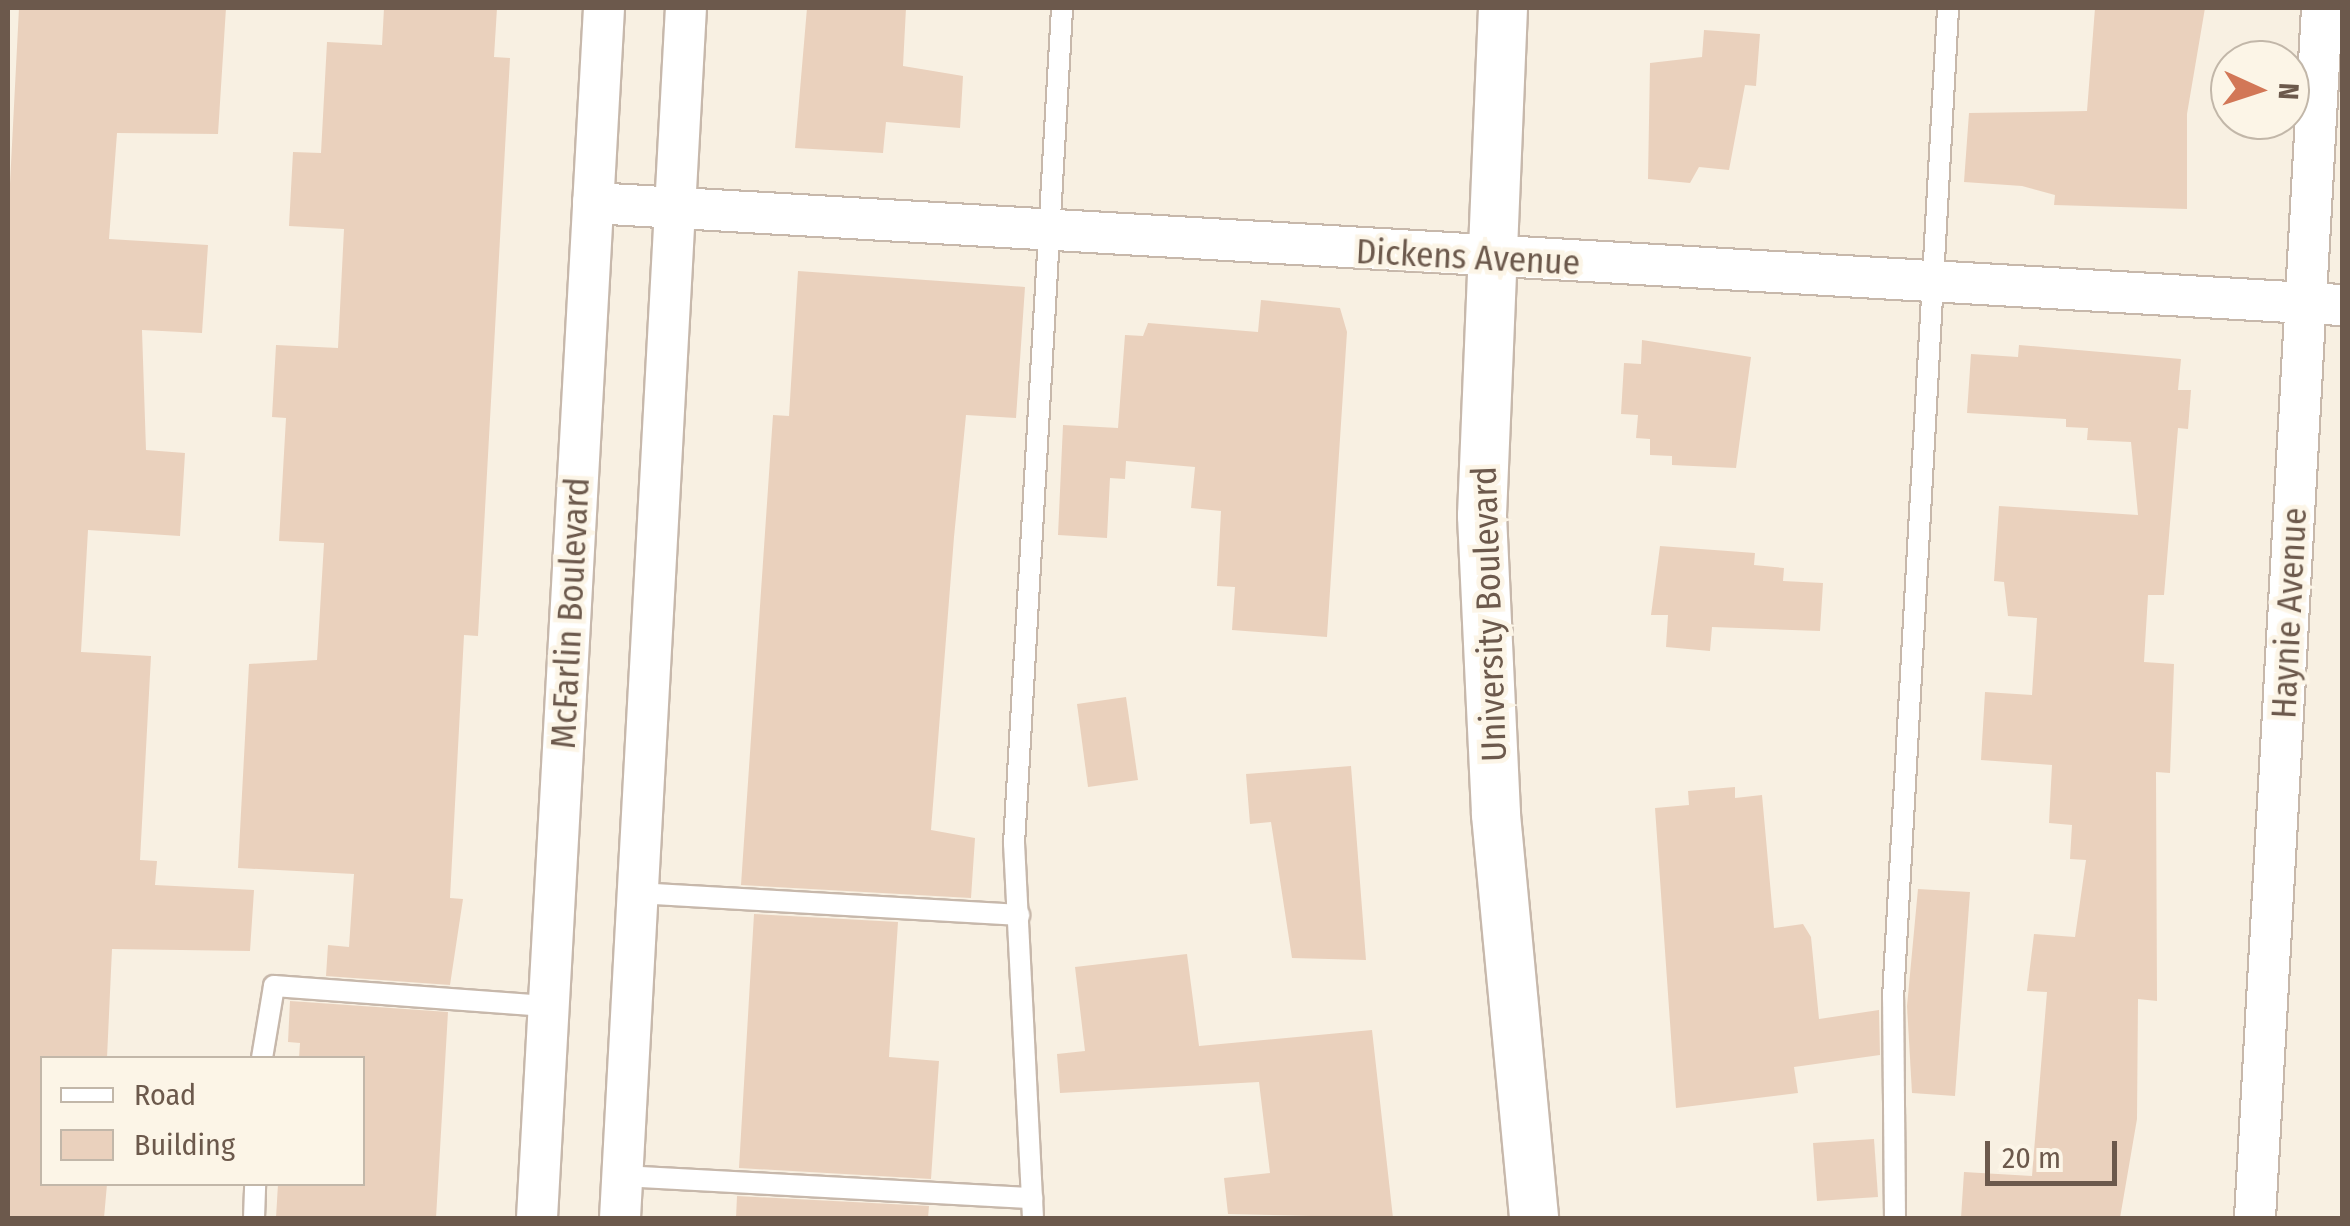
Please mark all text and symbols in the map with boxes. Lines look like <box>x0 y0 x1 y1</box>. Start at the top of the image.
north arrow <box>2210 40 2310 140</box>
text: N <box>2272 82 2305 101</box>
street label: Dickens Avenue <box>1355 230 1581 284</box>
street label: University Boulevard <box>1463 466 1515 762</box>
street label: McFarlin Boulevard <box>542 476 598 750</box>
street label: Haynie Avenue <box>2262 506 2316 720</box>
legend <box>40 1056 365 1186</box>
text: Road <box>134 1077 196 1113</box>
scale bar <box>1990 1121 2122 1183</box>
text: Building <box>134 1127 235 1163</box>
text: 20 m <box>2002 1140 2061 1176</box>

